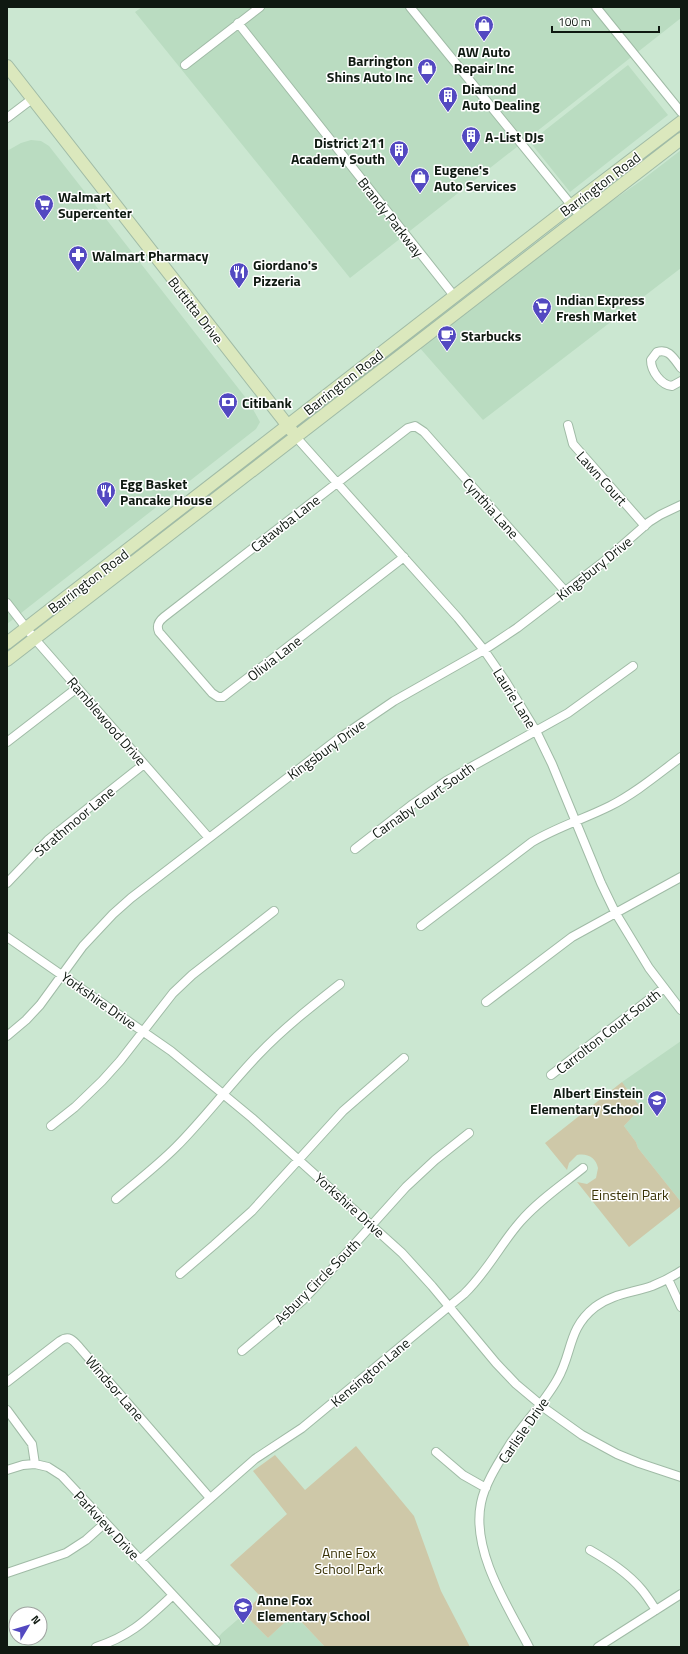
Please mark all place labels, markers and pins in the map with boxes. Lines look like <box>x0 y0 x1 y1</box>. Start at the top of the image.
shop icon: AW Auto Repair Inc <box>473 14 495 42</box>
place label: AW Auto Repair Inc <box>454 41 514 78</box>
place label: Barrington Shins Auto Inc <box>327 50 413 87</box>
shop icon: Barrington Shins Auto Inc <box>416 57 438 85</box>
place label: Diamond Auto Dealing <box>462 78 540 115</box>
building icon: Diamond Auto Dealing <box>437 85 459 113</box>
building icon: A-List DJs <box>460 125 482 153</box>
place label: A-List DJs <box>485 126 544 147</box>
place label: District 211 Academy South <box>291 132 385 169</box>
building icon: District 211 Academy South <box>388 139 410 167</box>
place label: Eugene's Auto Services <box>434 159 517 196</box>
shop icon: Eugene's Auto Services <box>409 166 431 194</box>
place label: Walmart Supercenter <box>58 186 132 223</box>
supermarket icon: Walmart Supercenter <box>33 193 55 221</box>
pharmacy icon: Walmart Pharmacy <box>67 244 89 272</box>
place label: Walmart Pharmacy <box>92 245 209 266</box>
place label: Giordano's Pizzeria <box>253 254 318 291</box>
restaurant icon: Giordano's Pizzeria <box>228 261 250 289</box>
place label: Indian Express Fresh Market <box>556 289 645 326</box>
supermarket icon: Indian Express Fresh Market <box>531 296 553 324</box>
cafe icon: Starbucks <box>436 324 458 352</box>
place label: Starbucks <box>461 325 522 346</box>
bank icon: Citibank <box>217 391 239 419</box>
place label: Citibank <box>242 392 292 413</box>
place label: Egg Basket Pancake House <box>120 473 212 510</box>
restaurant icon: Egg Basket Pancake House <box>95 480 117 508</box>
place label: Albert Einstein Elementary School <box>530 1082 643 1119</box>
school or university icon: Albert Einstein Elementary School <box>646 1089 668 1117</box>
place label: Anne Fox Elementary School <box>257 1589 370 1626</box>
school or university icon: Anne Fox Elementary School <box>232 1596 254 1624</box>

